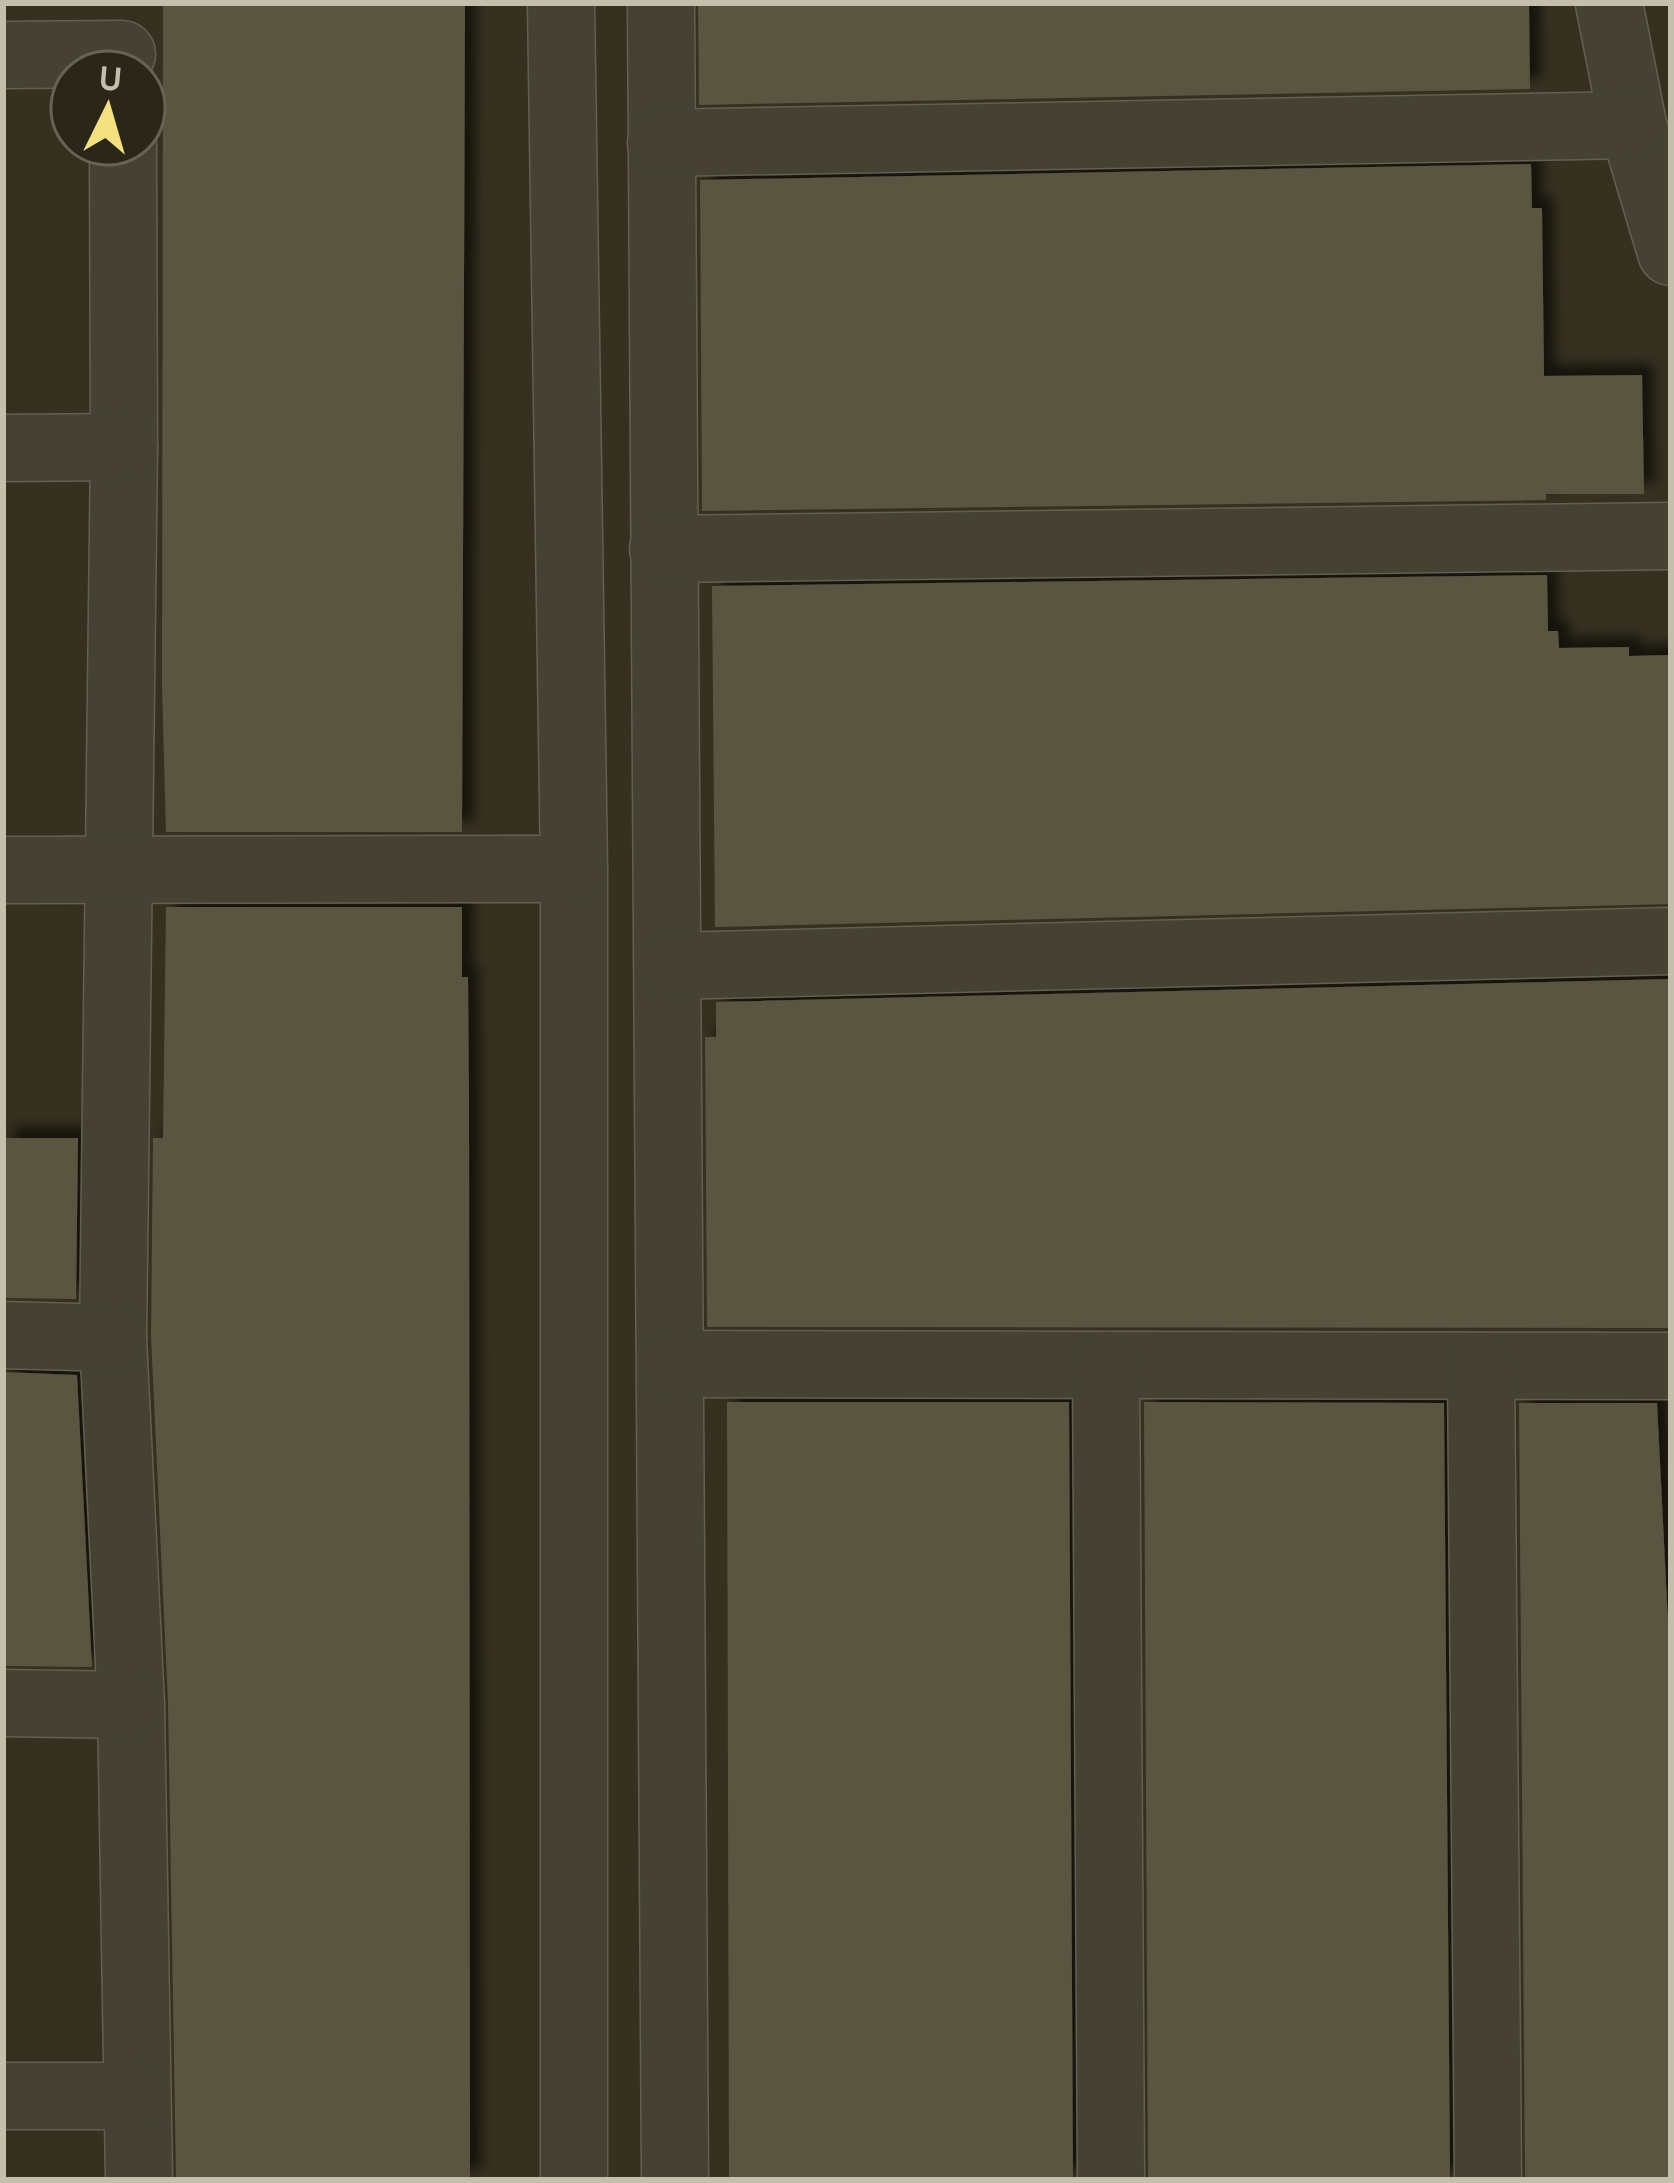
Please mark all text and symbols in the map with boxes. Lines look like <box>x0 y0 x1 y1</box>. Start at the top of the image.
north arrow <box>48 48 168 168</box>
text: U <box>97 60 124 104</box>

